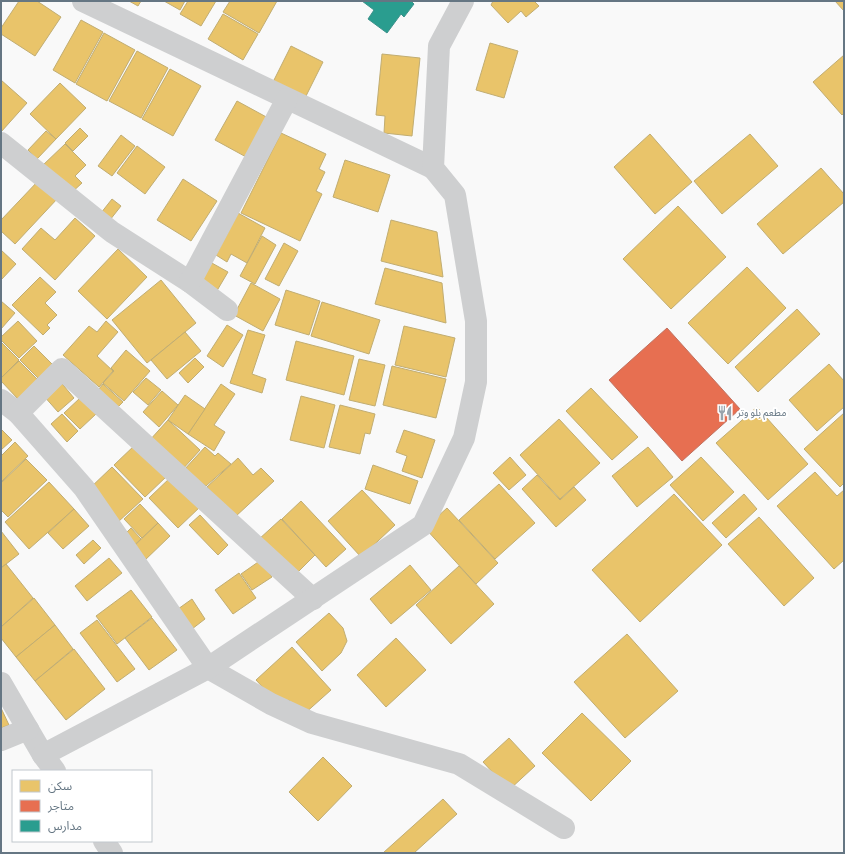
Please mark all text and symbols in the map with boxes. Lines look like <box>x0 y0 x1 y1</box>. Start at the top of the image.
restaurant icon: مطعم بلو وتر <box>716 404 734 422</box>
place label: مطعم بلو وتر <box>736 407 786 420</box>
legend <box>12 770 152 842</box>
text: سكن <box>48 779 72 794</box>
text: متاجر <box>47 799 74 814</box>
text: مدارس <box>48 819 82 834</box>

